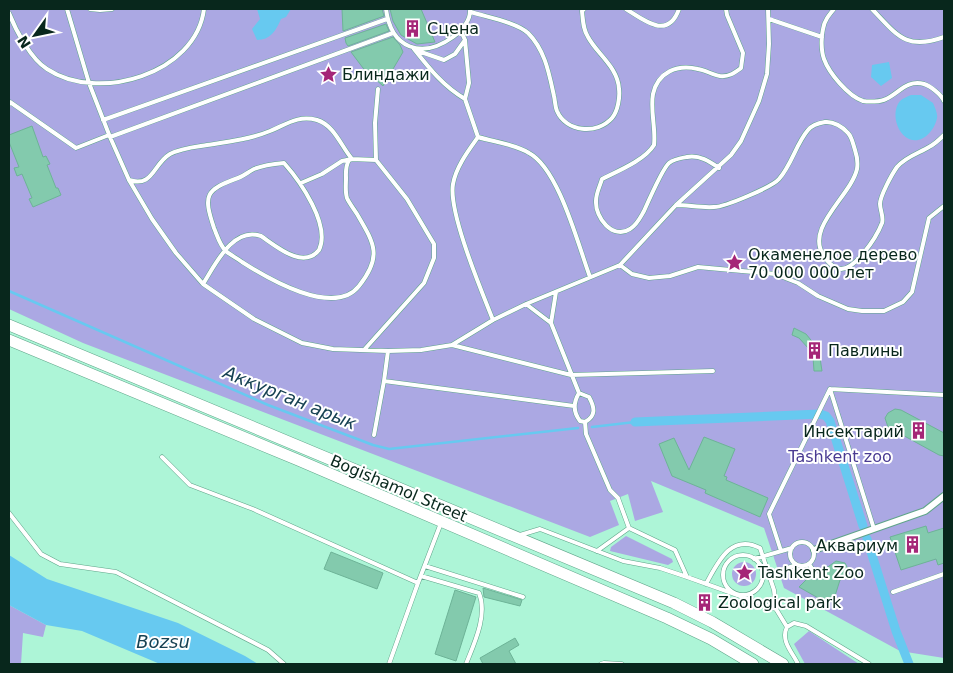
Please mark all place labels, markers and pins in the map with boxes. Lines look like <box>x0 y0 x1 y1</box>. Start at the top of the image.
building icon: Сцена <box>403 18 423 38</box>
place label: Сцена <box>427 19 479 38</box>
place icon: Блиндажи <box>318 64 338 84</box>
place label: Блиндажи <box>342 65 430 84</box>
place label: Окаменелое дерево 70 000 000 лет <box>748 245 917 282</box>
place icon: Окаменелое дерево 70 000 000 лет <box>724 253 744 273</box>
building icon: Павлины <box>804 340 824 360</box>
place label: Павлины <box>828 341 903 360</box>
building icon: Инсектарий <box>908 421 928 441</box>
place label: Инсектарий <box>803 422 904 441</box>
building icon: Аквариум <box>902 535 922 555</box>
place label: Аквариум <box>816 536 898 555</box>
place icon: Tashkent Zoo <box>734 562 754 582</box>
place label: Tashkent Zoo <box>757 563 864 582</box>
building icon: Zoological park <box>694 592 714 612</box>
place label: Zoological park <box>718 593 842 612</box>

